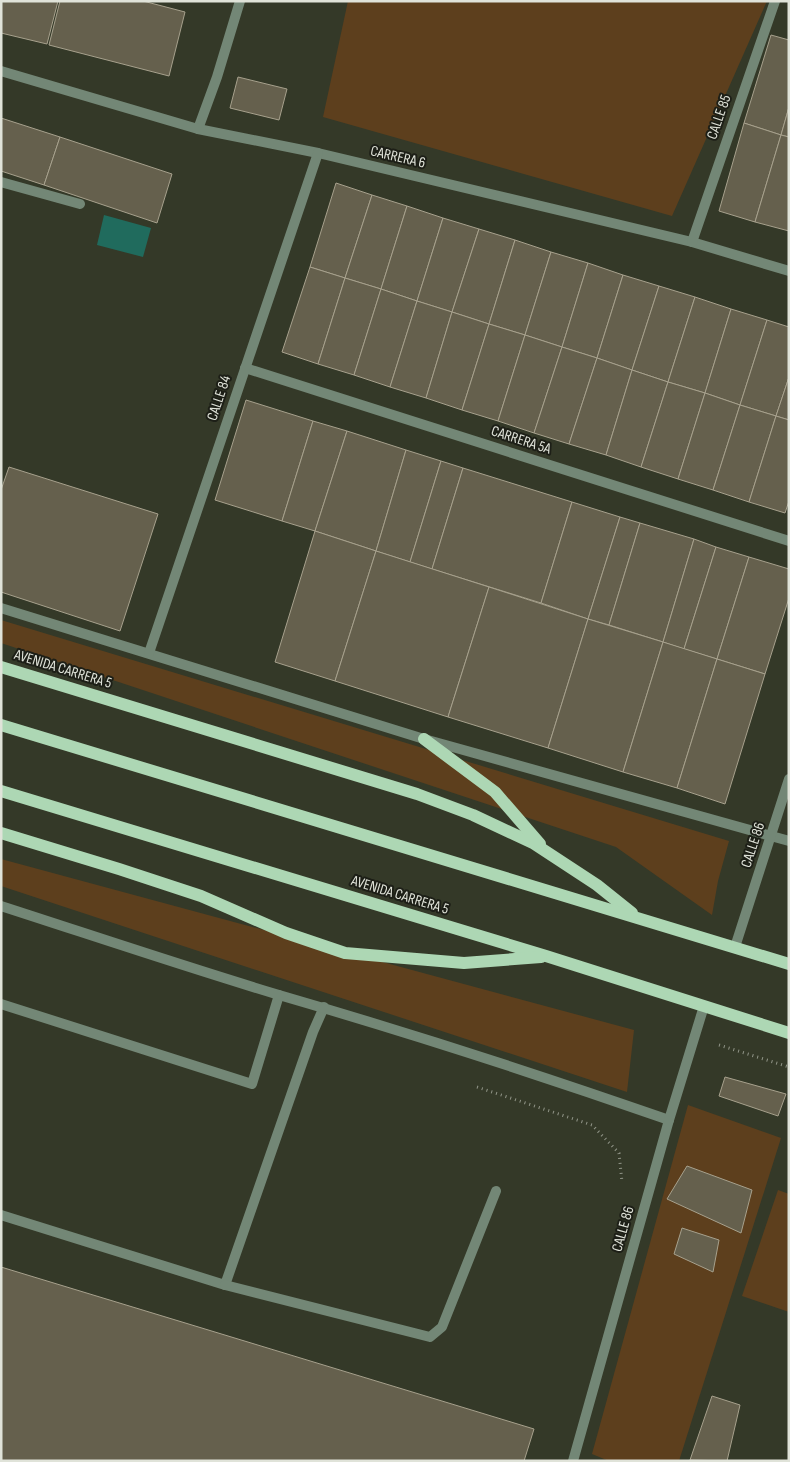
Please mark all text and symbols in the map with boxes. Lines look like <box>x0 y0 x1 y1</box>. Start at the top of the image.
street label: CALLE 85 <box>703 92 735 142</box>
street label: CARRERA 6 <box>369 141 427 173</box>
street label: CALLE 84 <box>203 373 235 423</box>
street label: CARRERA 5A <box>489 421 554 459</box>
street label: AVENIDA CARRERA 5 <box>11 645 114 693</box>
street label: CALLE 86 <box>737 820 769 870</box>
street label: AVENIDA CARRERA 5 <box>348 871 451 919</box>
street label: CALLE 86 <box>607 1204 639 1254</box>

